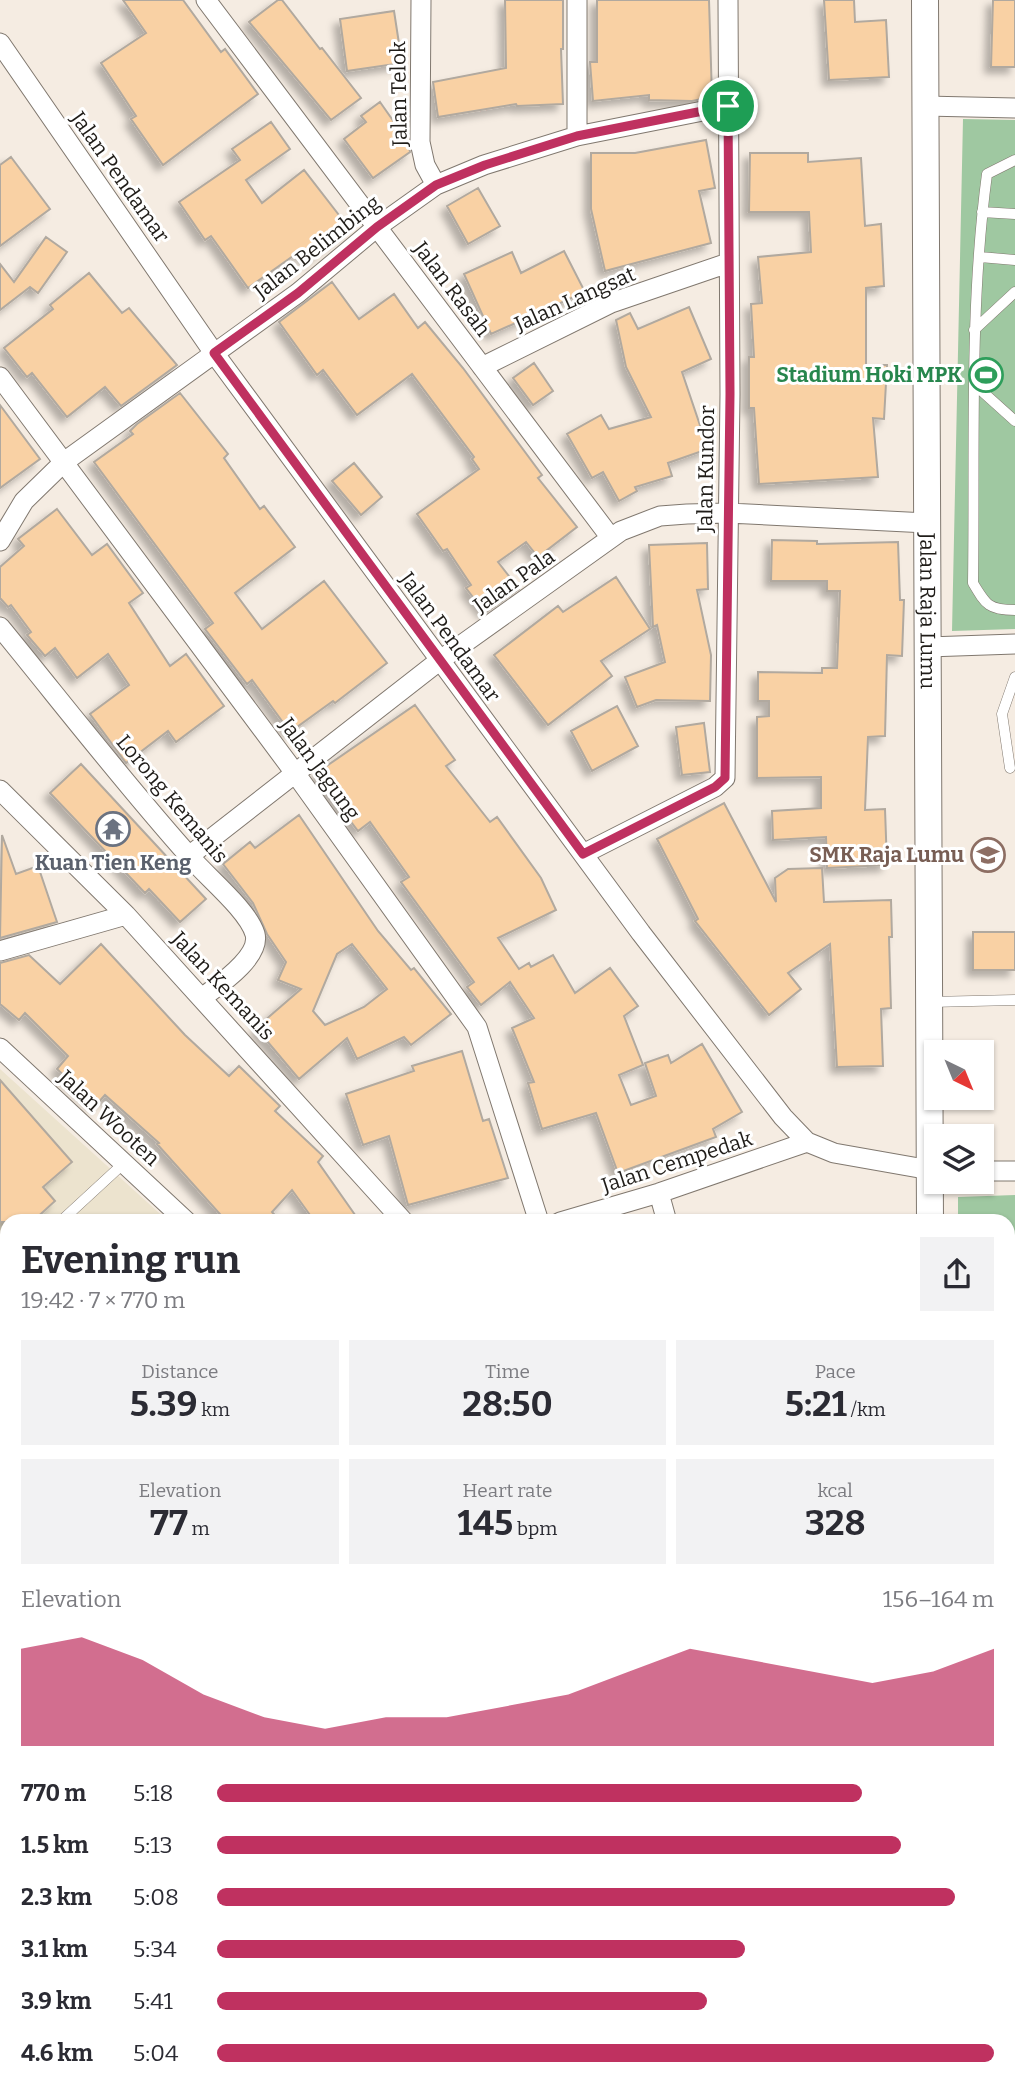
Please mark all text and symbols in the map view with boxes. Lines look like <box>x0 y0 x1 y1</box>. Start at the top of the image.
street label: Jalan Telok <box>385 41 413 148</box>
pin <box>698 76 758 136</box>
icon: arrive <box>709 87 747 125</box>
street label: Jalan Pendamar <box>65 106 175 248</box>
street label: Jalan Belimbing <box>248 189 386 305</box>
street label: Jalan Rasah <box>407 236 496 342</box>
street label: Jalan Langsat <box>510 261 640 338</box>
sports icon: Stadium Hoki MPK <box>967 356 1005 394</box>
place label: Stadium Hoki MPK <box>776 362 962 388</box>
street label: Jalan Kundor <box>692 405 720 534</box>
street label: Jalan Raja Lumu <box>914 532 941 689</box>
street label: Jalan Pala <box>467 543 560 619</box>
street label: Jalan Pendamar <box>394 566 506 707</box>
street label: Jalan Jagung <box>273 712 366 826</box>
street label: Lorong Kemanis <box>111 729 233 869</box>
temple icon: Kuan Tien Keng <box>94 810 132 848</box>
school or university icon: SMK Raja Lumu <box>969 836 1007 874</box>
place label: SMK Raja Lumu <box>809 842 964 868</box>
place label: Kuan Tien Keng <box>35 850 191 876</box>
street label: Jalan Kemanis <box>165 925 280 1046</box>
north arrow <box>924 1040 994 1110</box>
map controls <box>924 1040 994 1194</box>
street label: Jalan Wooten <box>52 1064 165 1171</box>
button: layers <box>924 1124 994 1194</box>
street label: Jalan Cempedak <box>597 1125 756 1199</box>
text: Evening run <box>21 1237 240 1283</box>
button: share <box>920 1237 994 1311</box>
text: 19:42 · 7 × 770 m <box>21 1286 185 1314</box>
text: Distance <box>141 1360 218 1383</box>
text: Time <box>485 1360 530 1383</box>
text: Pace <box>815 1360 856 1383</box>
text: 5.39 <box>130 1383 197 1425</box>
text: 28:50 <box>462 1383 553 1425</box>
text: 5:21 <box>785 1383 847 1425</box>
text: km <box>197 1398 230 1421</box>
text: /km <box>847 1398 886 1421</box>
text: Elevation <box>138 1479 221 1502</box>
text: Heart rate <box>463 1479 552 1502</box>
text: kcal <box>817 1479 853 1502</box>
text: 77 <box>150 1502 188 1544</box>
text: 145 <box>458 1502 513 1544</box>
text: 328 <box>805 1502 866 1544</box>
text: m <box>188 1517 210 1540</box>
text: bpm <box>513 1517 557 1540</box>
text: Elevation <box>21 1585 121 1613</box>
text: 156–164 m <box>883 1585 994 1613</box>
text: 770 m <box>21 1779 86 1807</box>
text: 5:18 <box>133 1779 173 1807</box>
text: 1.5 km <box>21 1831 88 1859</box>
text: 5:13 <box>133 1831 173 1859</box>
text: 2.3 km <box>21 1883 92 1911</box>
text: 5:08 <box>133 1883 179 1911</box>
text: 3.1 km <box>21 1935 88 1963</box>
text: 5:34 <box>133 1935 177 1963</box>
text: 3.9 km <box>21 1987 91 2015</box>
text: 5:41 <box>133 1987 173 2015</box>
text: 4.6 km <box>21 2039 93 2067</box>
text: 5:04 <box>133 2039 178 2067</box>

